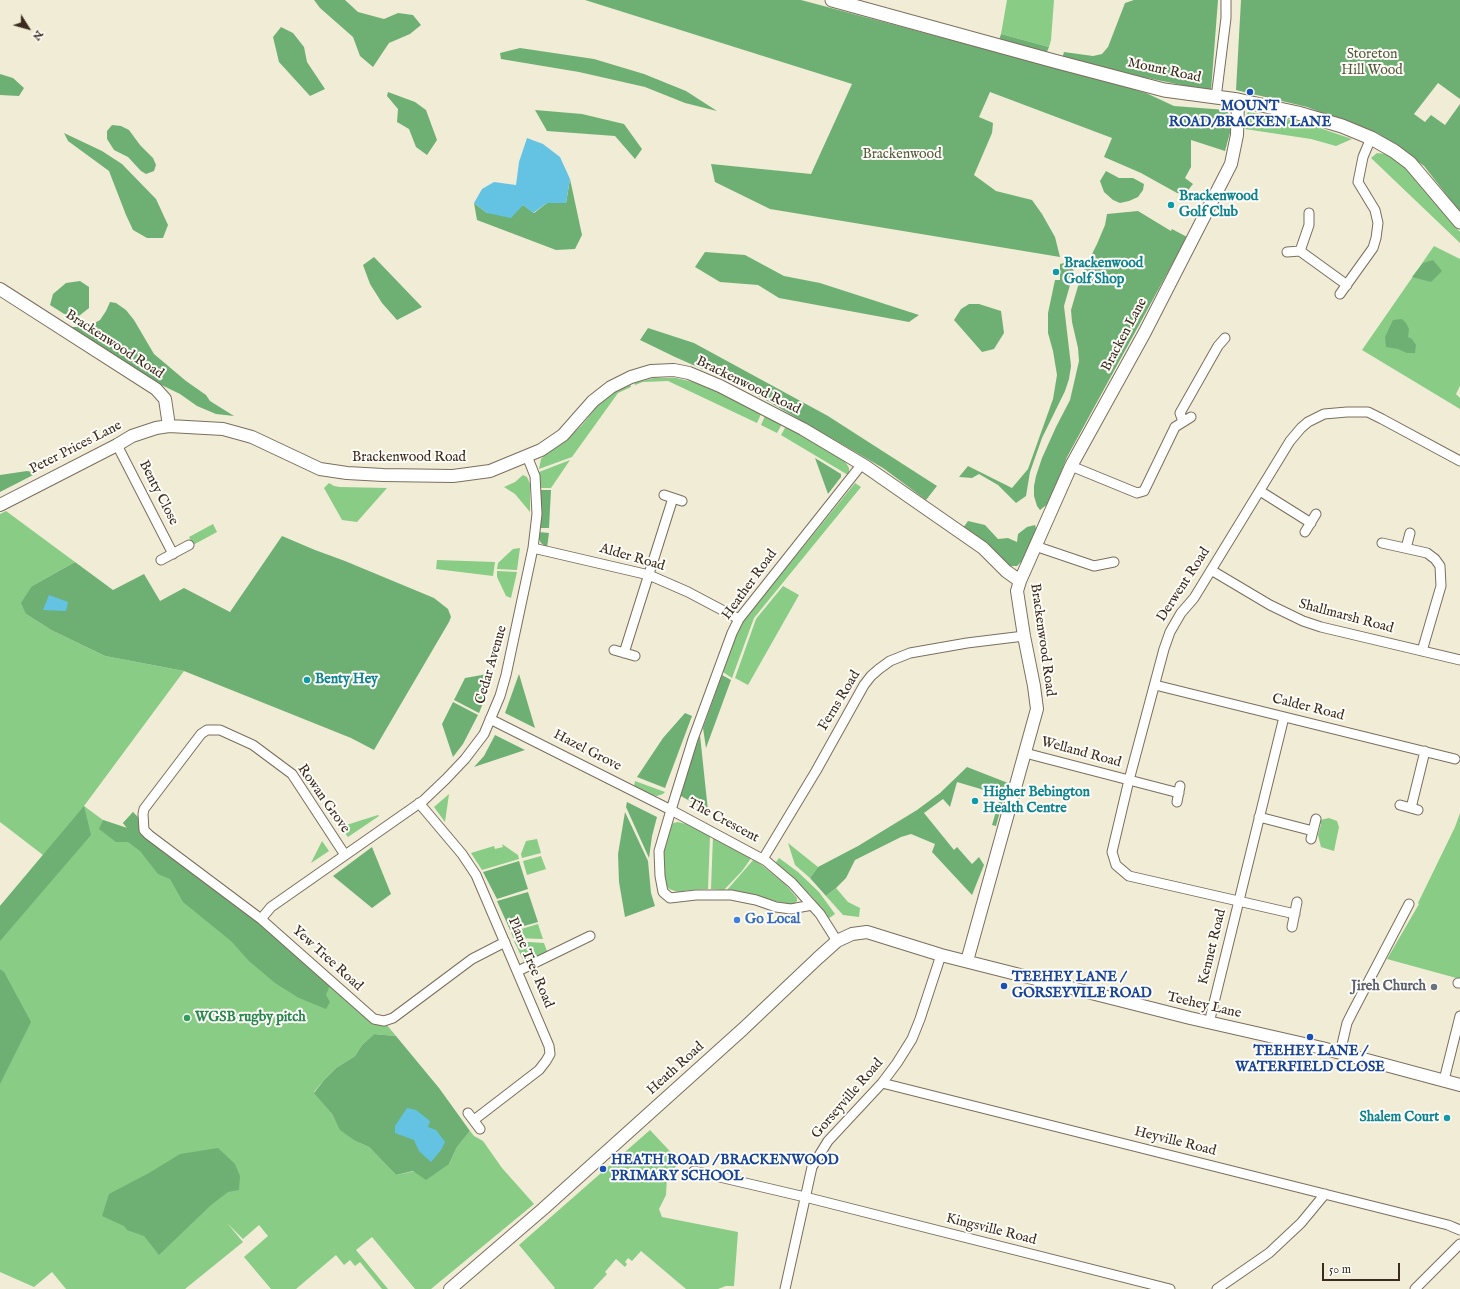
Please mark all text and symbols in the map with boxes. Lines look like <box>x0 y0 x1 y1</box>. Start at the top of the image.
north arrow <box>8 8 48 48</box>
text: N <box>29 27 46 43</box>
park label: Storeton Hill Wood <box>1341 47 1403 80</box>
street label: Mount Road <box>1126 55 1202 87</box>
marker: MOUNT ROAD/BRACKEN LANE <box>1245 87 1255 97</box>
place label: MOUNT ROAD/BRACKEN LANE <box>1169 99 1331 132</box>
park label: Brackenwood <box>862 147 942 163</box>
place label: Brackenwood Golf Club <box>1179 189 1258 222</box>
marker: Brackenwood Golf Club <box>1166 200 1176 210</box>
place label: Brackenwood Golf Shop <box>1064 256 1143 288</box>
marker: Brackenwood Golf Shop <box>1051 267 1061 277</box>
street label: Bracken Lane <box>1099 295 1151 375</box>
street label: Brackenwood Road <box>62 307 166 383</box>
street label: Brackenwood Road <box>693 353 803 419</box>
street label: Peter Prices Lane <box>27 418 125 478</box>
street label: Brackenwood Road <box>352 450 466 466</box>
street label: Benty Close <box>135 458 181 528</box>
street label: Alder Road <box>597 541 667 575</box>
street label: Derwent Road <box>1154 545 1214 625</box>
street label: Heather Road <box>719 547 781 623</box>
street label: Brackenwood Road <box>1026 582 1058 698</box>
street label: Shallmarsh Road <box>1297 596 1395 638</box>
street label: Cedar Avenue <box>473 624 511 706</box>
street label: Ferns Road <box>815 668 865 734</box>
place label: Benty Hey <box>315 672 378 688</box>
marker: Benty Hey <box>302 675 312 685</box>
street label: Calder Road <box>1270 691 1346 725</box>
street label: Hazel Grove <box>550 727 624 775</box>
street label: Welland Road <box>1039 734 1123 772</box>
street label: Rowan Grove <box>293 761 353 837</box>
place label: Higher Bebington Health Centre <box>983 785 1090 818</box>
street label: The Crescent <box>685 795 761 847</box>
marker: Higher Bebington Health Centre <box>970 796 980 806</box>
street label: Kennet Road <box>1195 907 1231 987</box>
place label: Go Local <box>745 912 800 928</box>
street label: Plane Tree Road <box>503 915 557 1011</box>
marker: Go Local <box>732 915 742 925</box>
street label: Yew Tree Road <box>288 923 366 995</box>
place label: TEEHEY LANE / GORSEYVILE ROAD <box>1012 970 1152 1002</box>
place label: Jireh Church <box>1351 979 1426 995</box>
marker: TEEHEY LANE / GORSEYVILE ROAD <box>999 981 1009 991</box>
marker: Jireh Church <box>1429 982 1439 992</box>
street label: Teehey Lane <box>1165 989 1243 1023</box>
place label: WGSB rugby pitch <box>195 1010 306 1026</box>
marker: WGSB rugby pitch <box>182 1013 192 1023</box>
marker: TEEHEY LANE / WATERFIELD CLOSE <box>1305 1032 1315 1042</box>
street label: Heath Road <box>644 1039 708 1099</box>
place label: TEEHEY LANE / WATERFIELD CLOSE <box>1235 1044 1385 1076</box>
street label: Gorseyville Road <box>809 1055 887 1143</box>
place label: Shalem Court <box>1360 1110 1439 1126</box>
marker: Shalem Court <box>1442 1113 1452 1123</box>
street label: Heyville Road <box>1132 1124 1218 1160</box>
place label: HEATH ROAD / BRACKENWOOD PRIMARY SCHOOL <box>611 1153 839 1186</box>
marker: HEATH ROAD / BRACKENWOOD PRIMARY SCHOOL <box>598 1164 608 1174</box>
street label: Kingsville Road <box>944 1211 1038 1249</box>
scale bar <box>1324 1255 1402 1281</box>
text: 50 m <box>1329 1262 1351 1277</box>

